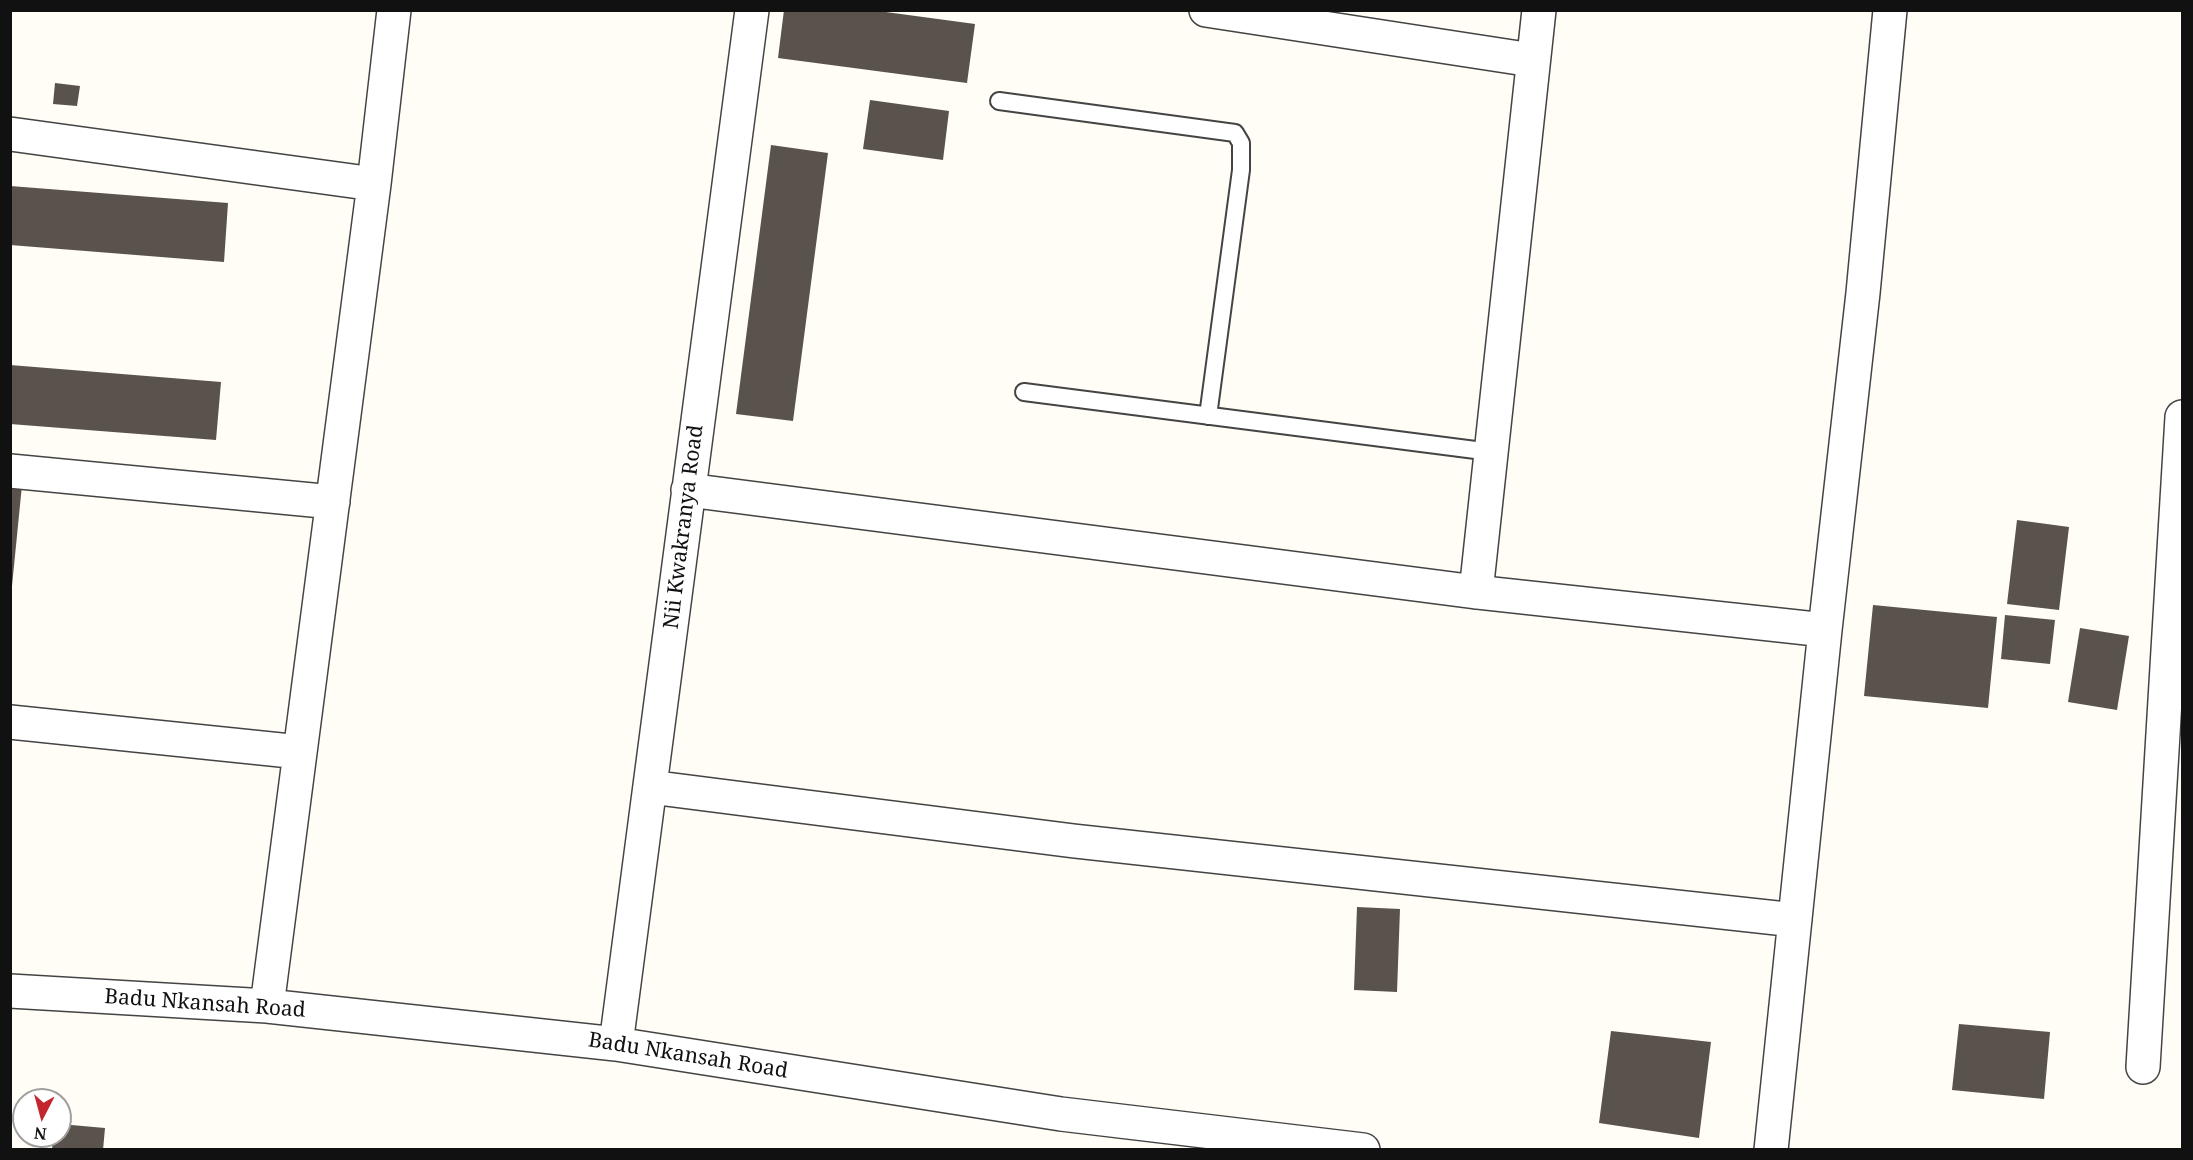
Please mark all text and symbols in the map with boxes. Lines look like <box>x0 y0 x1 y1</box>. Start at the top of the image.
street label: Nii Kwakranya Road <box>659 424 709 630</box>
street label: Badu Nkansah Road <box>104 984 306 1024</box>
street label: Badu Nkansah Road <box>586 1028 790 1084</box>
north arrow <box>12 1088 72 1148</box>
text: N <box>33 1122 48 1146</box>

